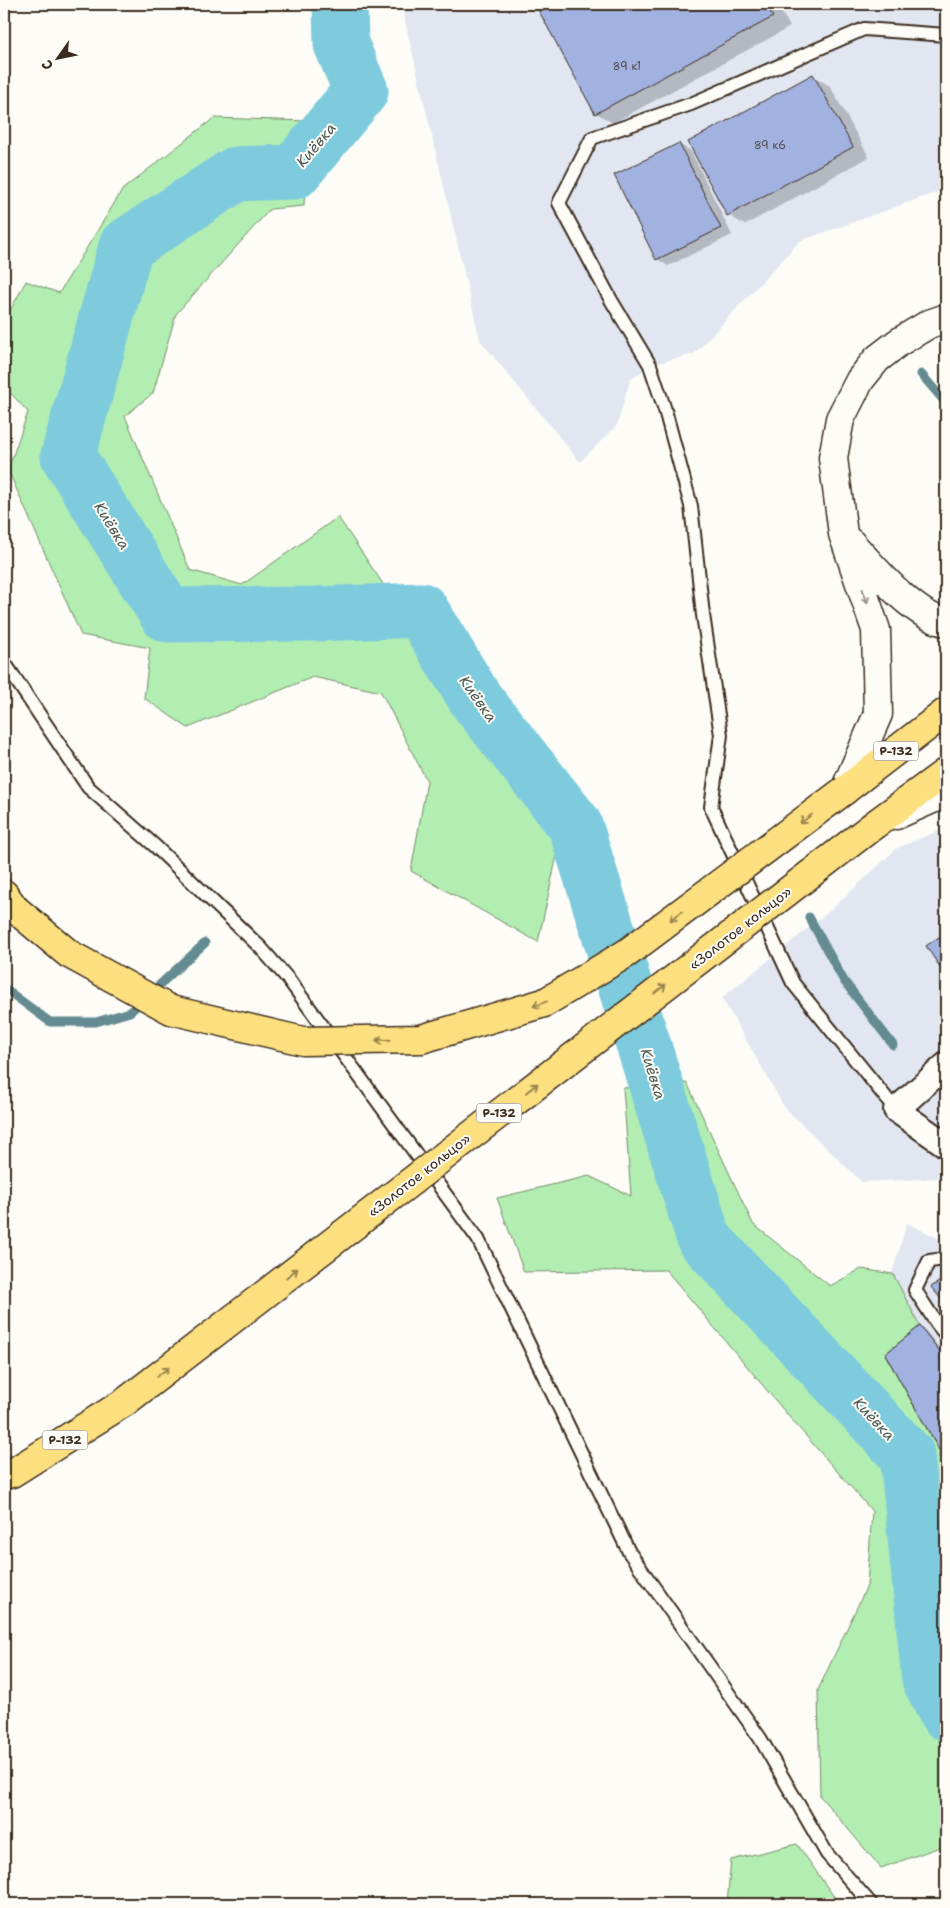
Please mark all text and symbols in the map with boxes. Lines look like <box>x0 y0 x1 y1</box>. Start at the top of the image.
north arrow <box>32 32 82 82</box>
text: С <box>37 57 57 74</box>
house number: 89 к1 <box>613 59 641 74</box>
water label: Киёвка <box>291 118 341 172</box>
house number: 89 к6 <box>754 138 786 153</box>
water label: Киёвка <box>90 498 134 554</box>
one-way arrow <box>860 588 870 604</box>
water label: Киёвка <box>455 672 501 726</box>
road number: Р-132 <box>874 741 918 760</box>
one-way arrow <box>799 814 813 824</box>
street label: «Золотое кольцо» <box>685 882 795 974</box>
one-way arrow <box>669 911 683 921</box>
one-way arrow <box>654 984 667 995</box>
one-way arrow <box>533 1000 548 1009</box>
one-way arrow <box>375 1035 391 1045</box>
water label: Киёвка <box>636 1046 670 1102</box>
one-way arrow <box>525 1083 538 1094</box>
road number: Р-132 <box>476 1104 522 1122</box>
street label: «Золотое кольцо» <box>364 1129 474 1221</box>
one-way arrow <box>285 1268 299 1278</box>
one-way arrow <box>156 1367 169 1378</box>
water label: Киёвка <box>849 1393 899 1445</box>
road number: Р-132 <box>42 1430 88 1450</box>

